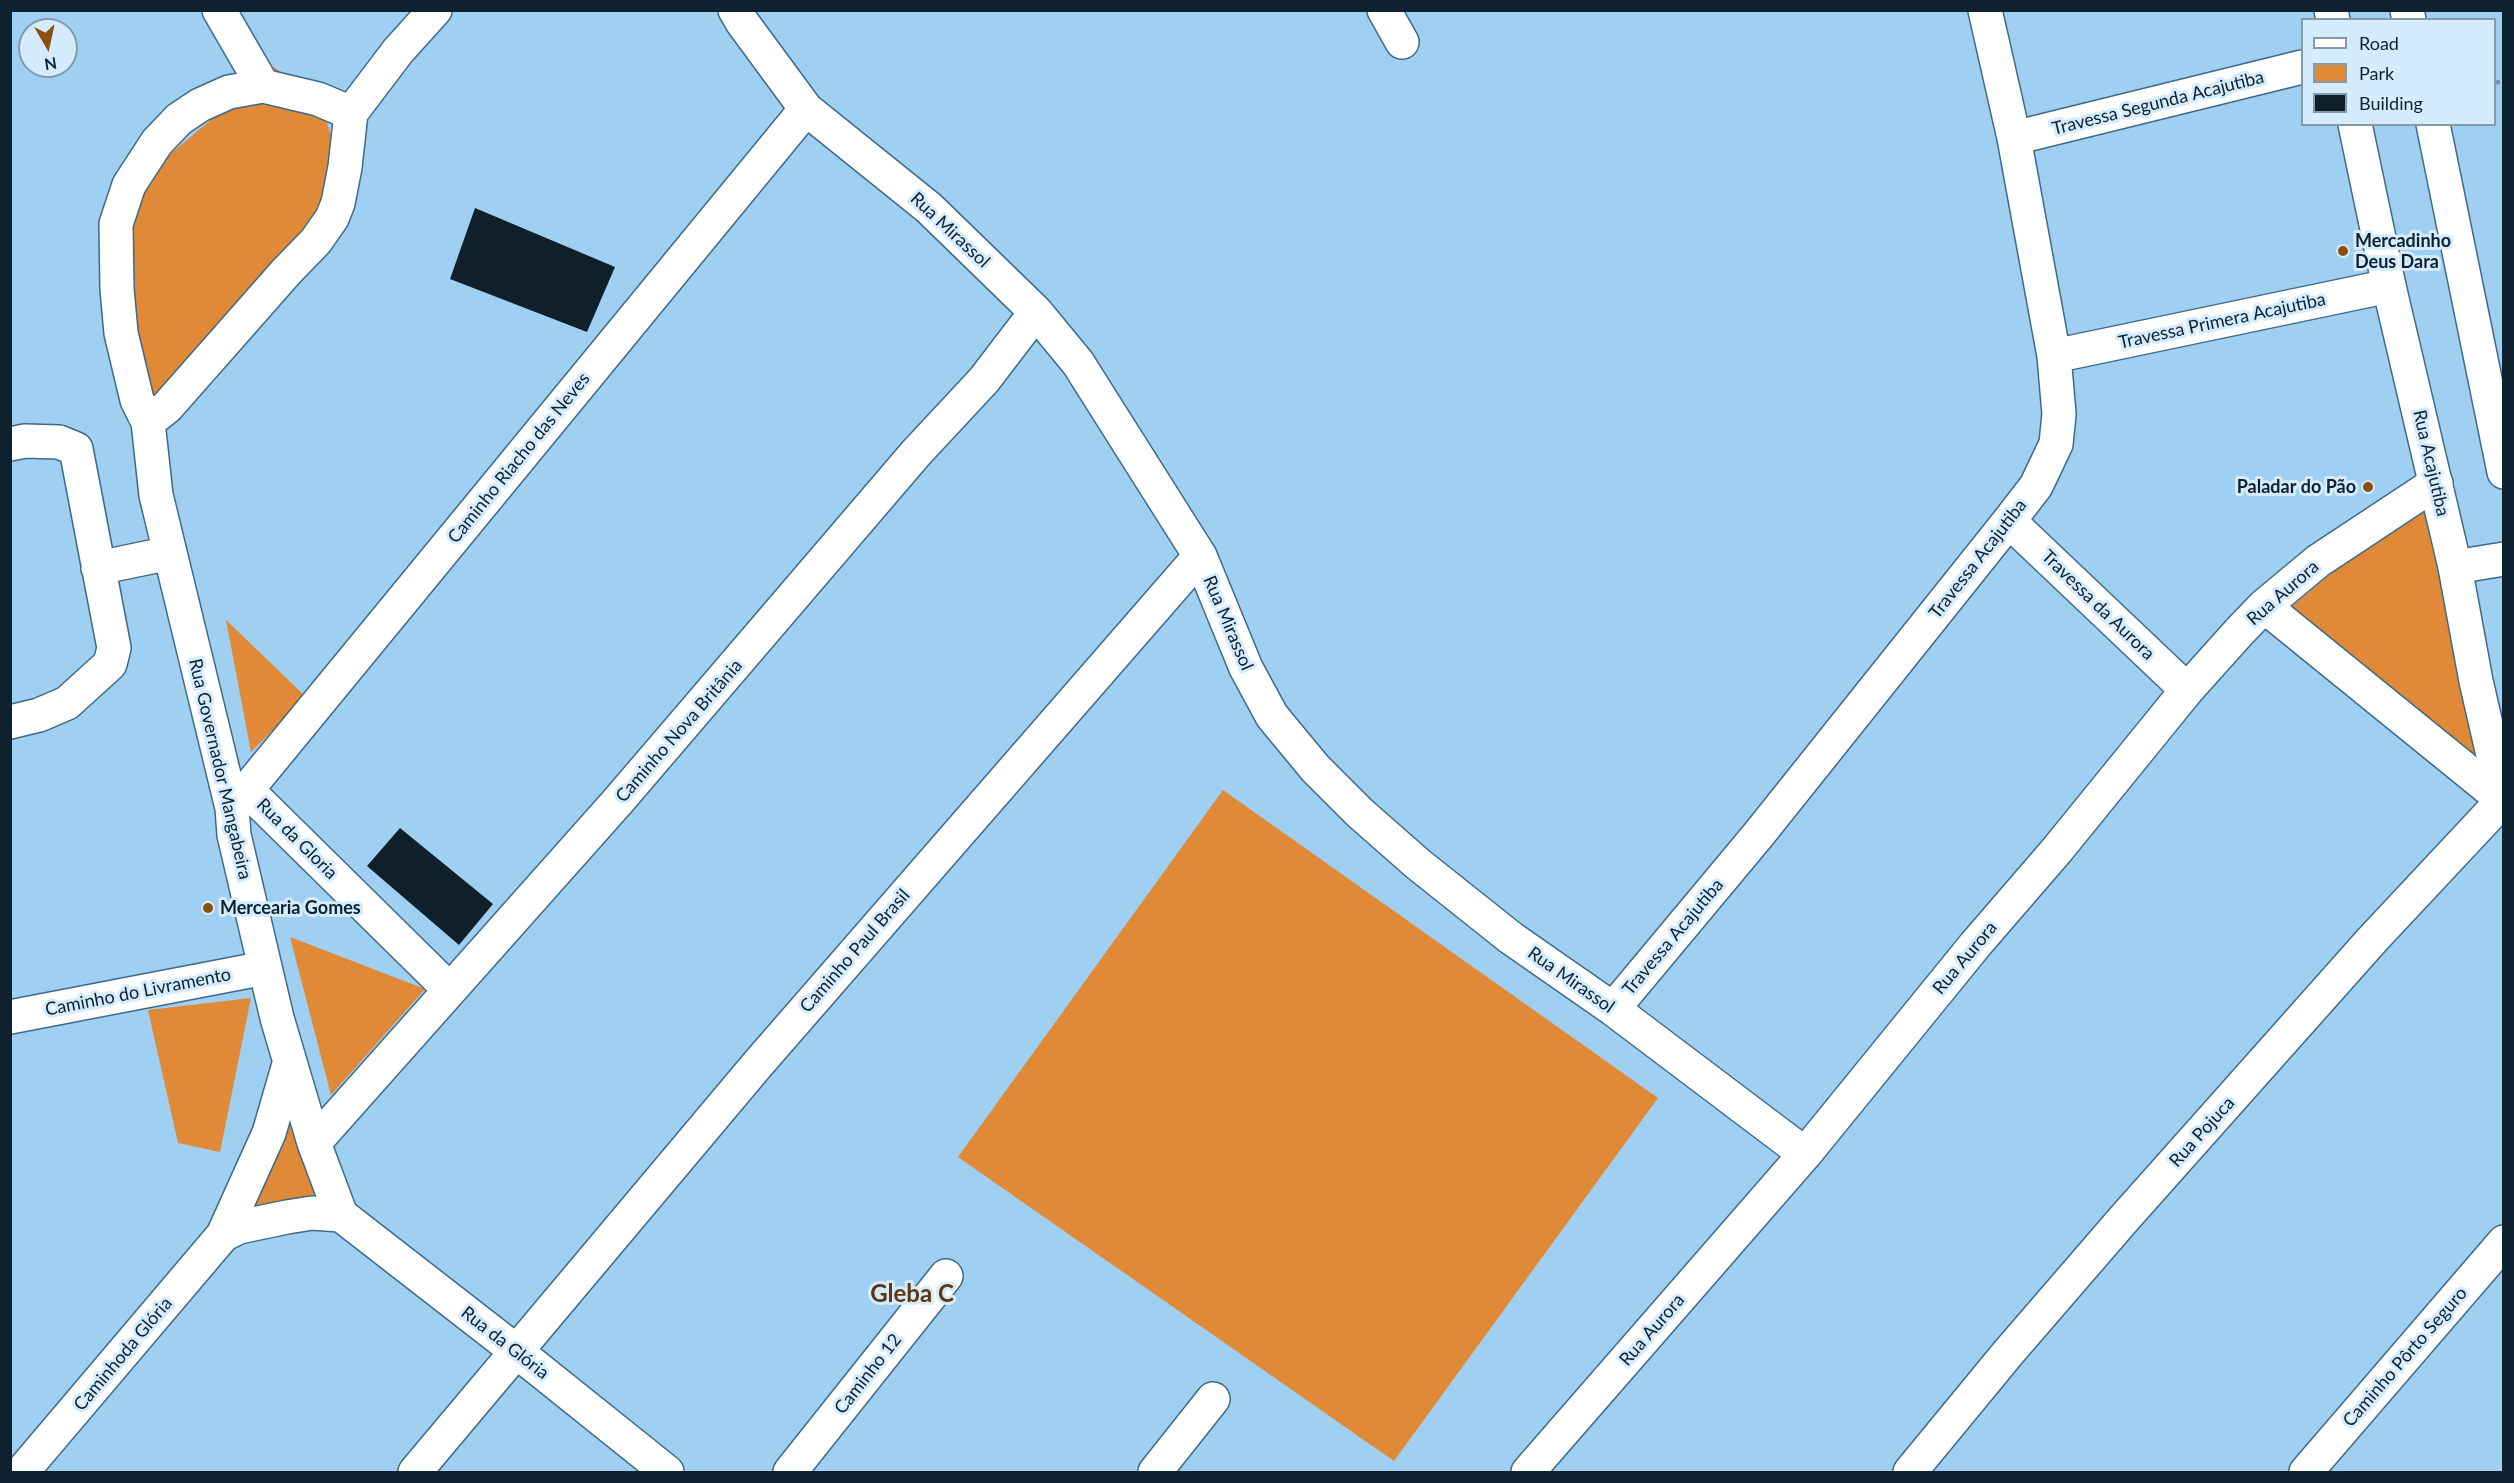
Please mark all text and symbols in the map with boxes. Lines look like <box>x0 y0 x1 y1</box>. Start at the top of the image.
north arrow <box>18 18 78 78</box>
legend <box>2301 18 2496 126</box>
text: Road <box>2359 32 2399 54</box>
text: N <box>43 54 58 75</box>
text: Park <box>2359 62 2394 84</box>
street label: Travessa Segunda Acajutiba <box>2050 66 2266 140</box>
text: Building <box>2359 92 2423 114</box>
street label: Rua Mirassol <box>906 188 994 272</box>
place label: Mercadinho Deus Dara <box>2355 230 2451 272</box>
marker: Mercadinho Deus Dara <box>2336 244 2350 258</box>
street label: Travessa Primera Acajutiba <box>2116 288 2328 354</box>
street label: Caminho Riacho das Neves <box>443 368 595 548</box>
street label: Rua Acajutiba <box>2408 408 2454 518</box>
place label: Paladar do Pão <box>2237 476 2356 498</box>
marker: Paladar do Pão <box>2361 480 2375 494</box>
street label: Travessa Acajutiba <box>1925 495 2031 623</box>
street label: Travessa da Aurora <box>2037 546 2159 664</box>
street label: Rua Aurora <box>2243 556 2323 630</box>
street label: Rua Mirassol <box>1198 572 1258 674</box>
street label: Caminho Nova Britânia <box>611 655 747 807</box>
street label: Rua Governador Mangabeira <box>184 656 256 882</box>
street label: Rua da Gloria <box>252 794 342 884</box>
street label: Travessa Acajutiba <box>1618 874 1728 1000</box>
street label: Caminho Paul Brasil <box>796 885 914 1017</box>
place label: Mercearia Gomes <box>220 897 361 919</box>
marker: Mercearia Gomes <box>201 901 215 915</box>
street label: Rua Aurora <box>1928 917 2002 999</box>
street label: Rua Mirassol <box>1524 942 1618 1018</box>
street label: Caminho do Livramento <box>43 963 233 1021</box>
street label: Rua Pojuca <box>2165 1092 2239 1172</box>
district label: Gleba C <box>870 1280 954 1308</box>
street label: Caminho Pôrto Seguro <box>2338 1283 2472 1431</box>
street label: Rua Aurora <box>1615 1290 1689 1370</box>
street label: Caminhoda Glória <box>69 1293 177 1415</box>
street label: Rua da Glória <box>457 1302 553 1384</box>
street label: Caminho 12 <box>830 1330 906 1418</box>

